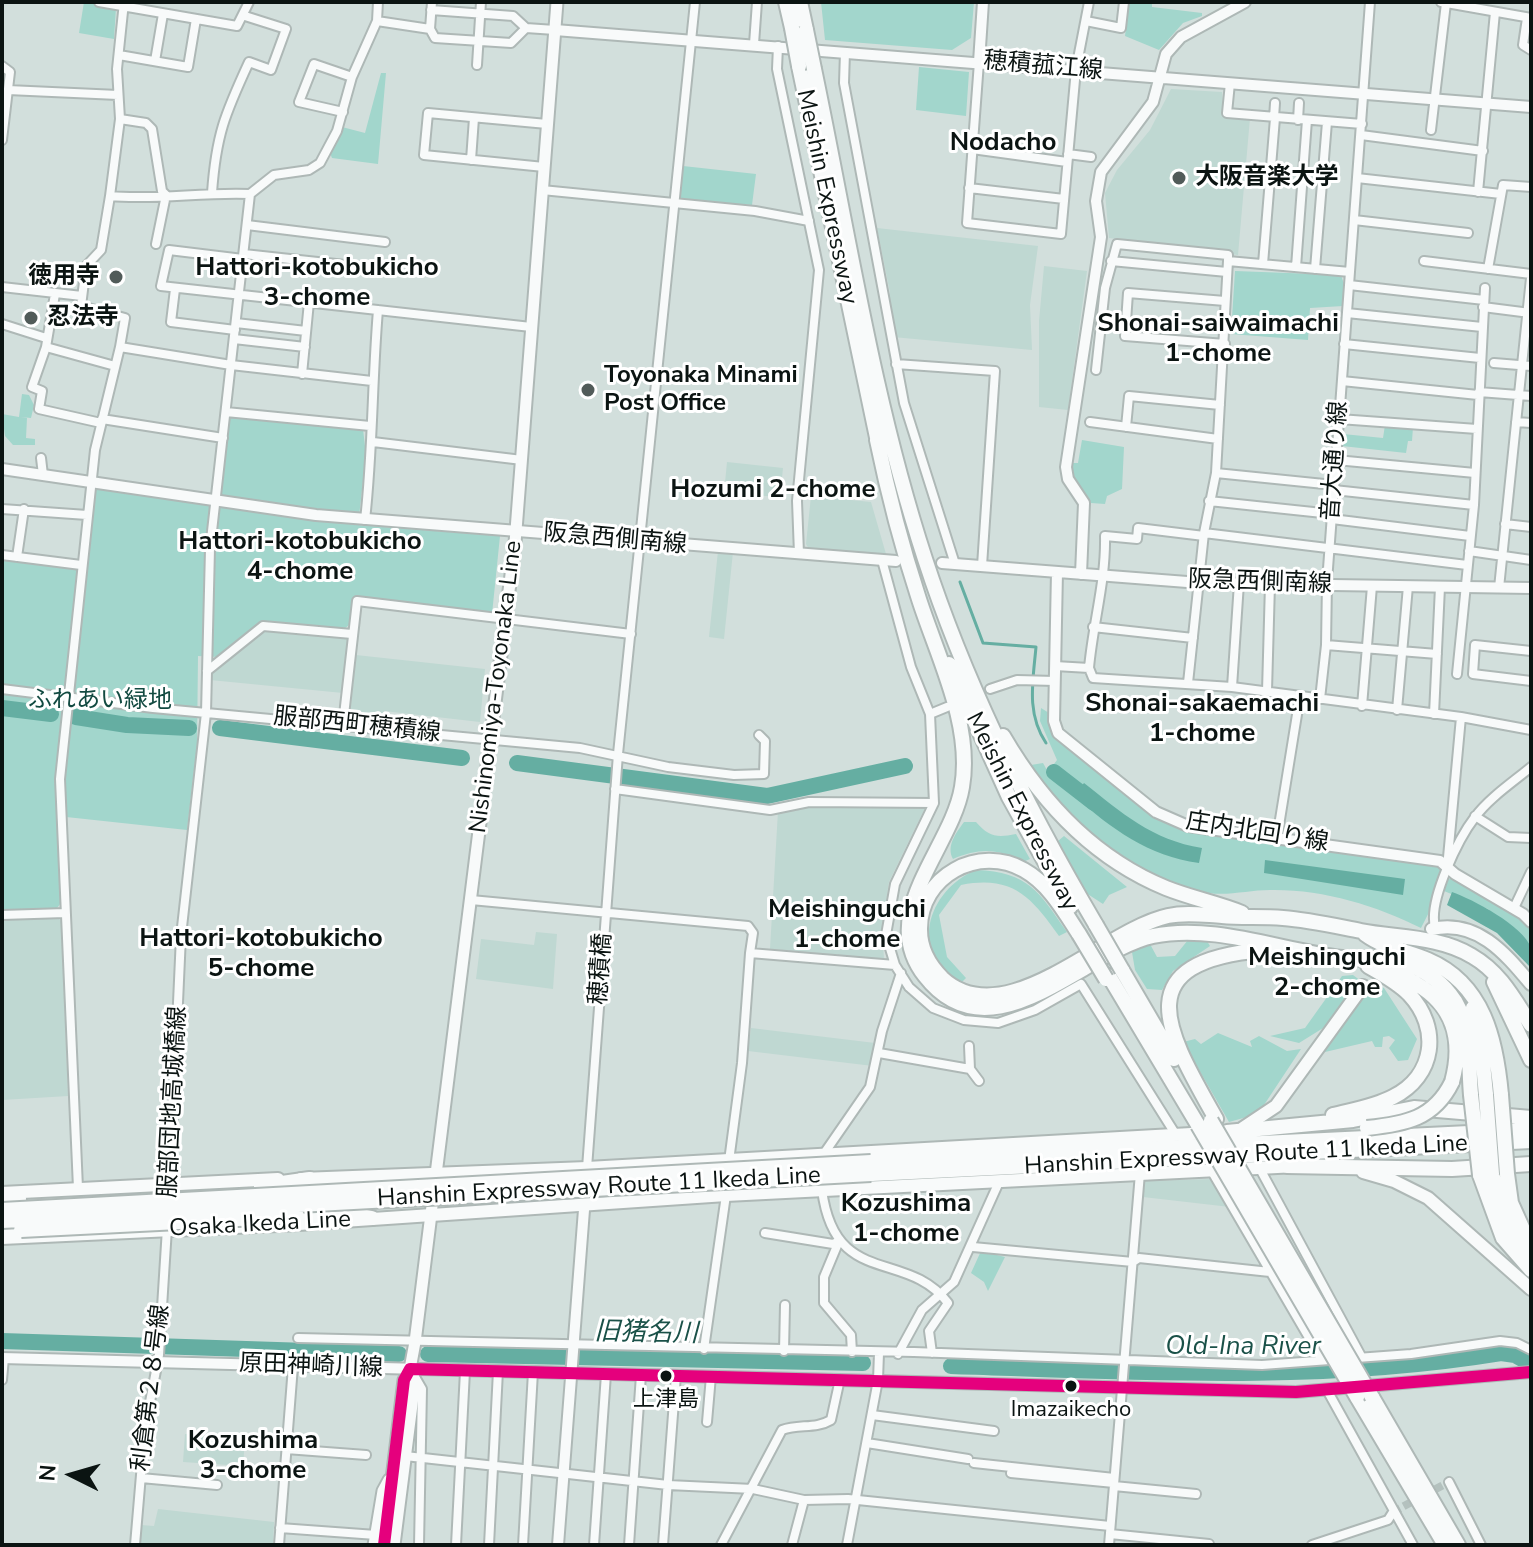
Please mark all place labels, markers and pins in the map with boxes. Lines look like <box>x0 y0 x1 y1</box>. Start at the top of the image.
place label: 大阪音楽大学 <box>1195 164 1339 192</box>
marker: 大阪音楽大学 <box>1170 169 1188 187</box>
place label: 徳用寺 <box>28 263 100 291</box>
marker: 徳用寺 <box>107 268 125 286</box>
place label: 忍法寺 <box>47 304 119 332</box>
marker: 忍法寺 <box>22 309 40 327</box>
place label: Toyonaka Minami Post Office <box>604 362 798 418</box>
marker: Toyonaka Minami Post Office <box>579 381 597 399</box>
marker: 上津島 <box>658 1368 674 1384</box>
marker: Imazaikecho <box>1063 1378 1079 1394</box>
place label: 上津島 <box>633 1388 699 1414</box>
place label: Imazaikecho <box>1011 1398 1131 1424</box>

